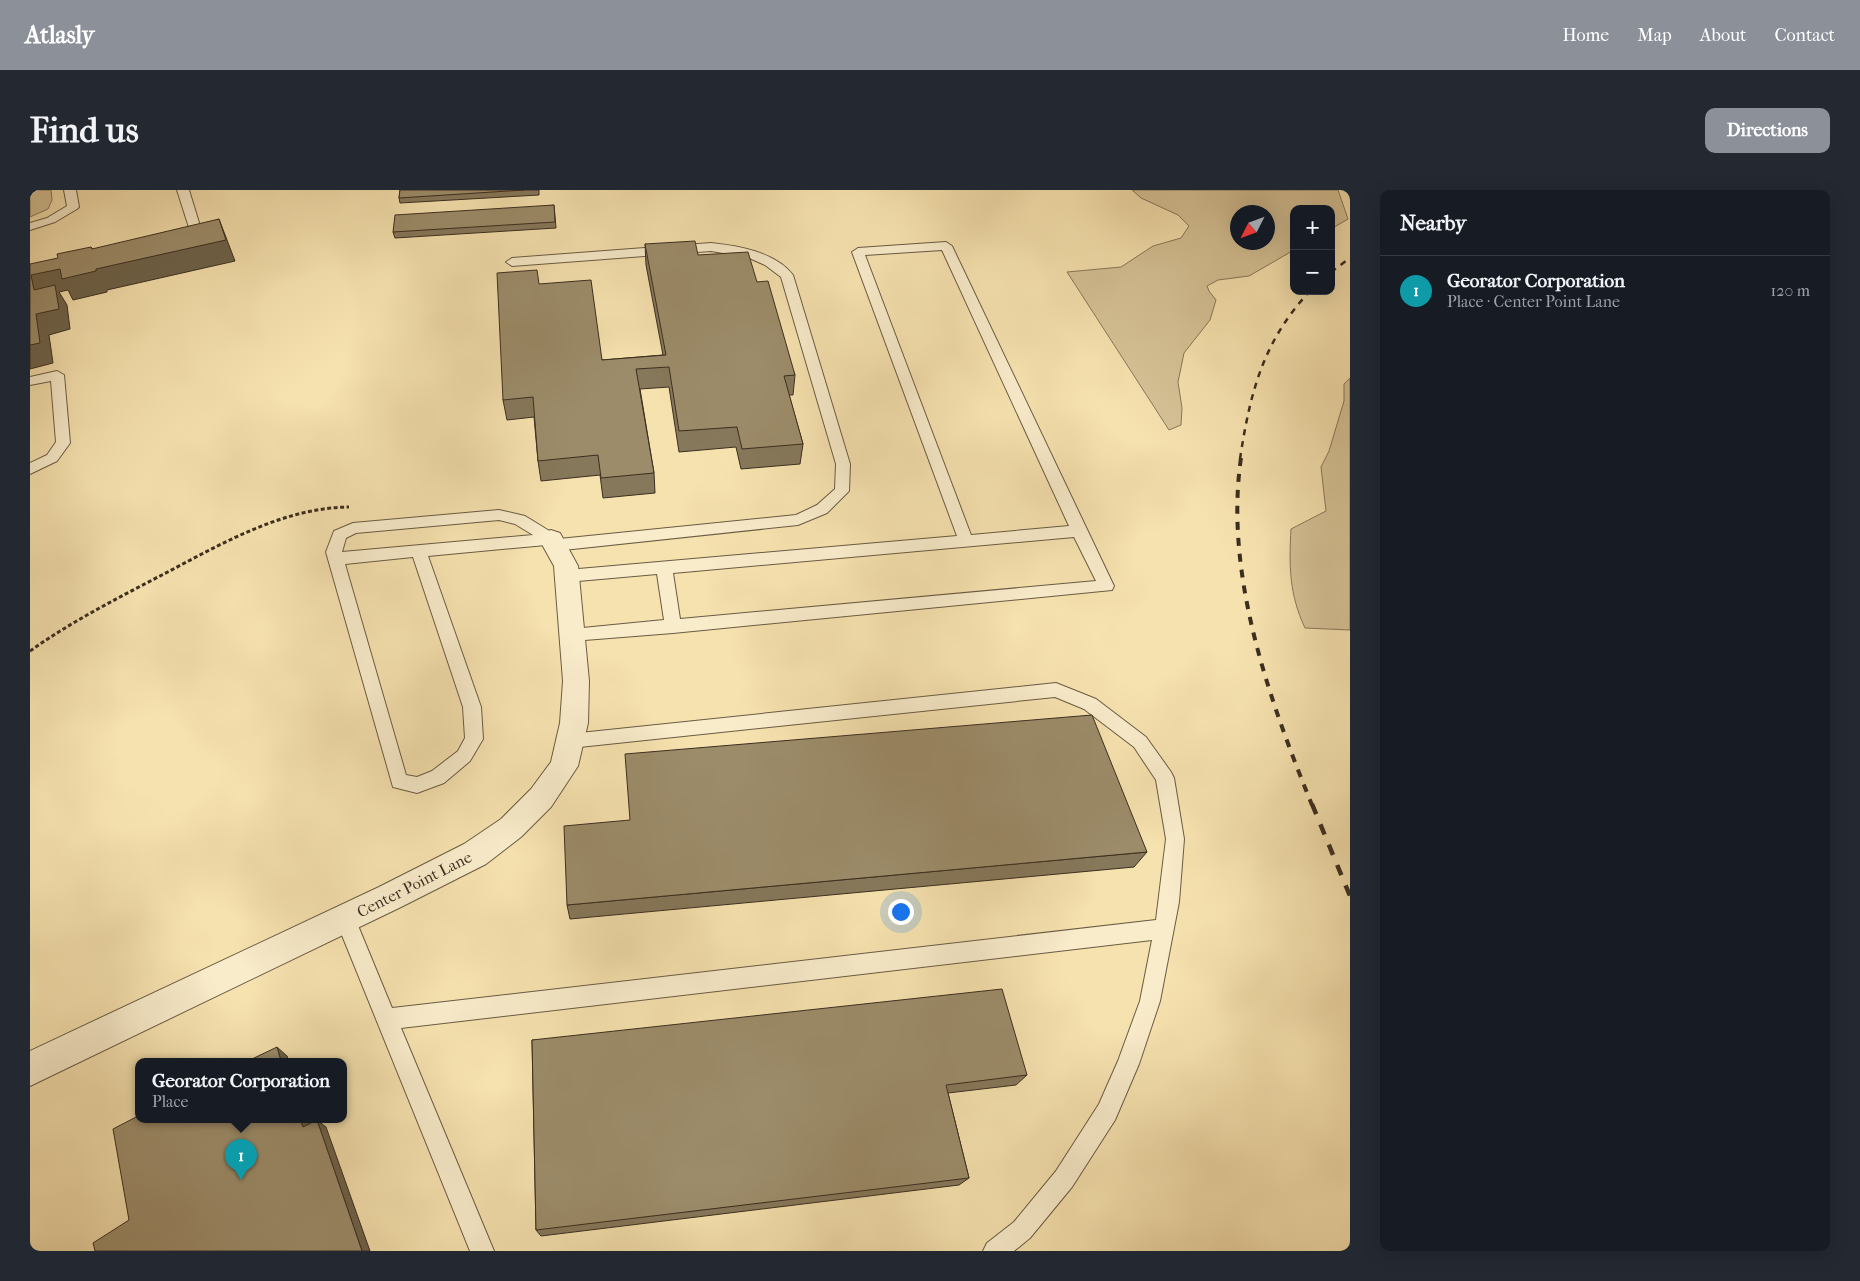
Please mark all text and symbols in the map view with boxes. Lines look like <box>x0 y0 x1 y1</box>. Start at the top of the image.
text: Atlasly <box>25 21 94 49</box>
text: Home <box>1562 25 1609 46</box>
text: Map <box>1637 25 1672 46</box>
text: About <box>1700 25 1746 46</box>
text: Contact <box>1774 25 1835 46</box>
button: Directions <box>1705 108 1830 153</box>
text: Find us <box>30 110 139 151</box>
north arrow <box>1230 205 1275 250</box>
map controls <box>1290 205 1335 295</box>
button: + <box>1290 205 1335 250</box>
text: Nearby <box>1400 211 1466 235</box>
button: − <box>1290 250 1335 295</box>
text: Georator Corporation <box>1447 270 1625 292</box>
text: 1 <box>1413 281 1419 300</box>
text: 120 m <box>1771 281 1810 300</box>
text: Place · Center Point Lane <box>1447 292 1620 311</box>
street label: Center Point Lane <box>354 847 475 922</box>
your location <box>888 899 914 925</box>
popup <box>135 1058 347 1123</box>
text: Georator Corporation <box>152 1070 330 1092</box>
text: Place <box>152 1092 188 1111</box>
pin: 1 <box>225 1139 257 1180</box>

